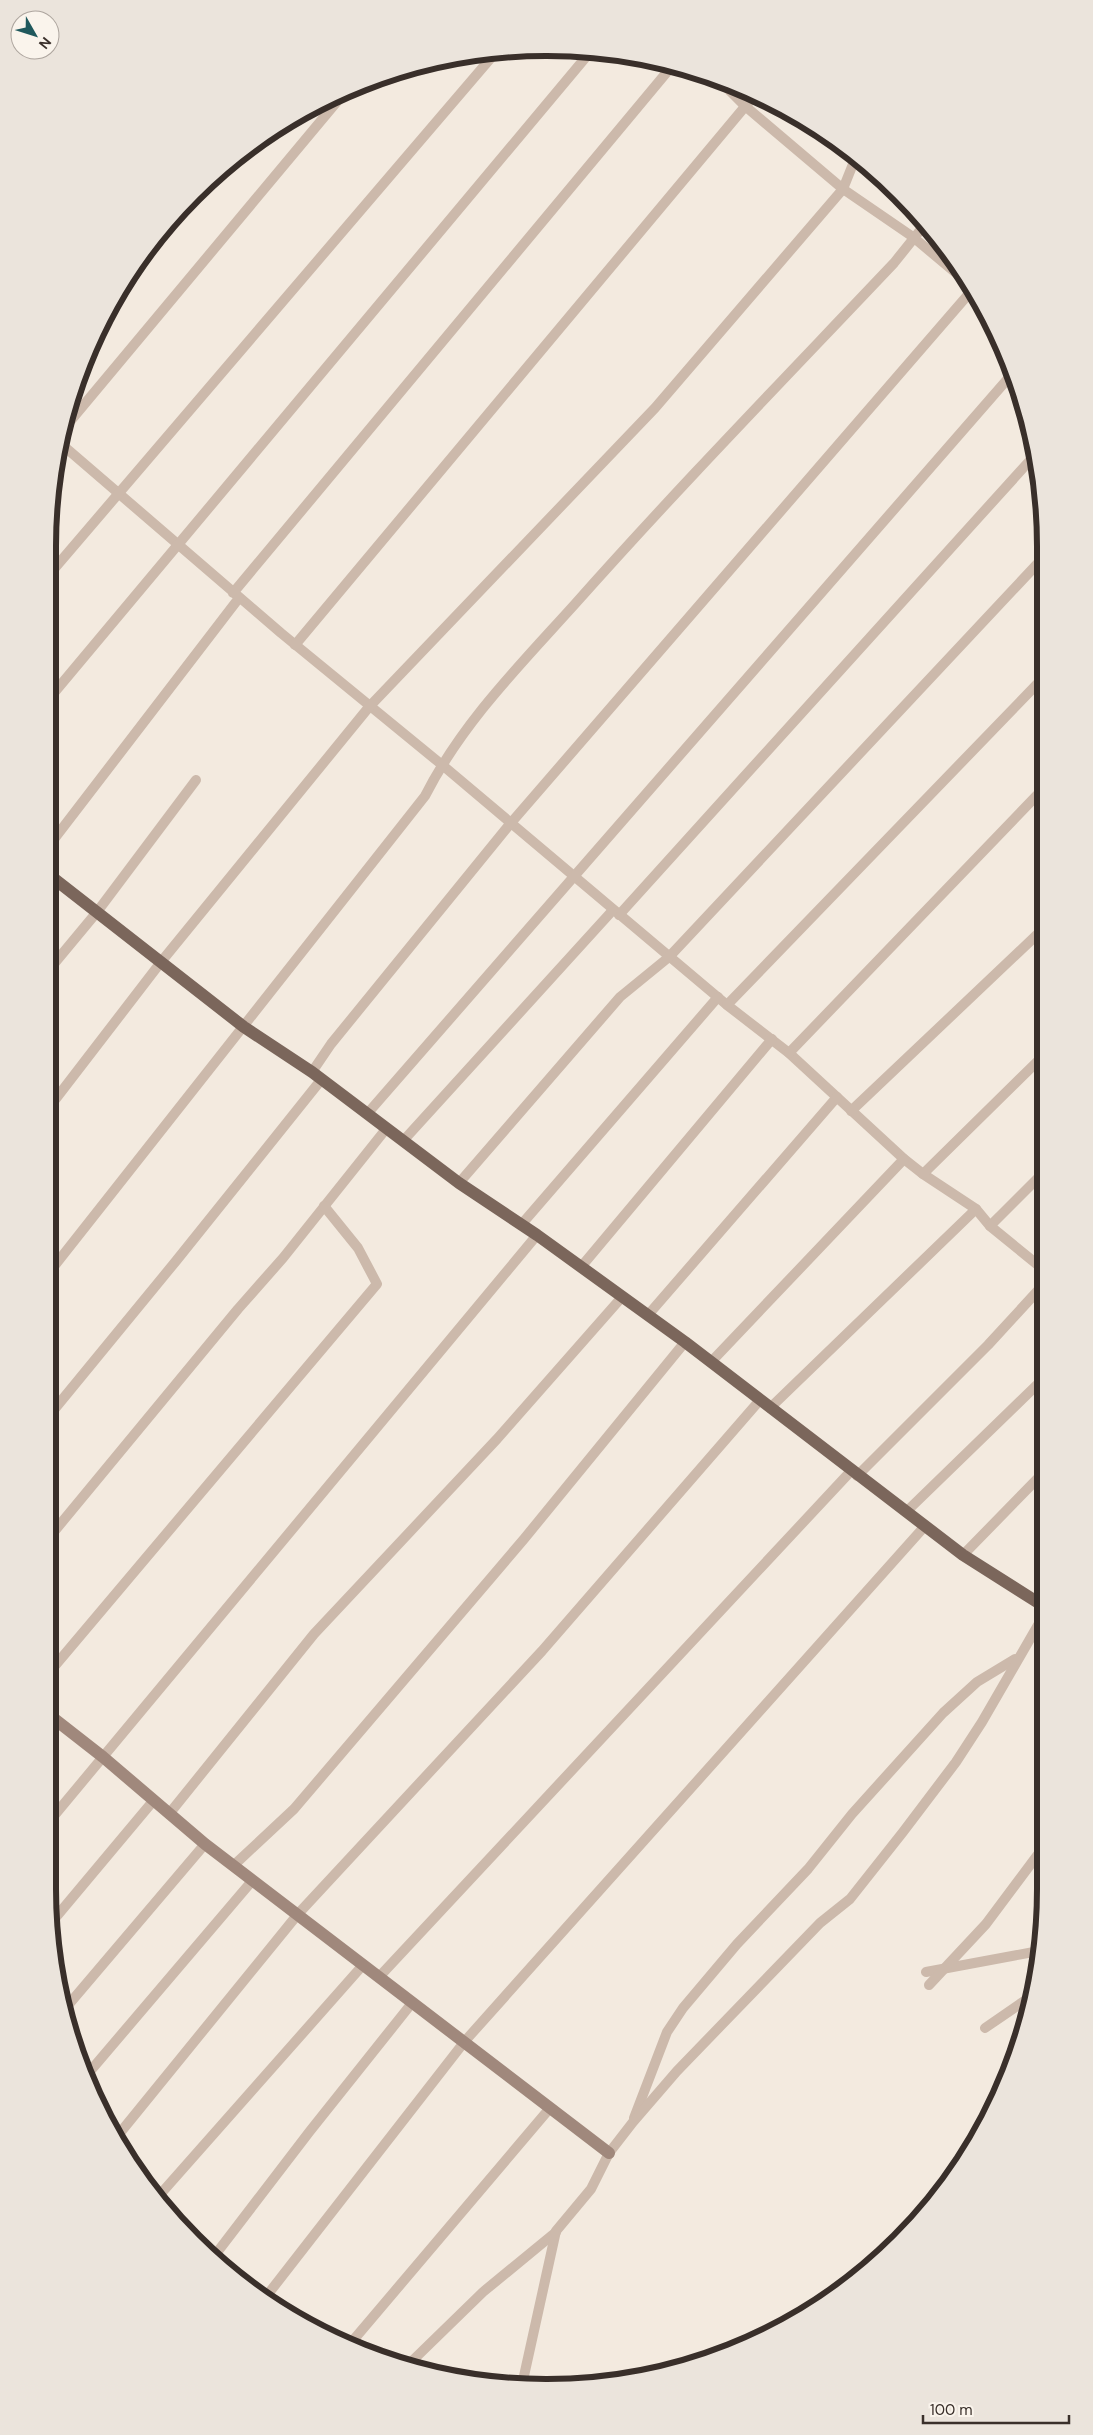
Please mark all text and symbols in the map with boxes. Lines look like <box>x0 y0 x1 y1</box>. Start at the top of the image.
north arrow <box>10 10 60 60</box>
text: N <box>35 34 55 53</box>
scale bar <box>923 2392 1069 2424</box>
text: 100 m <box>930 2400 973 2420</box>

